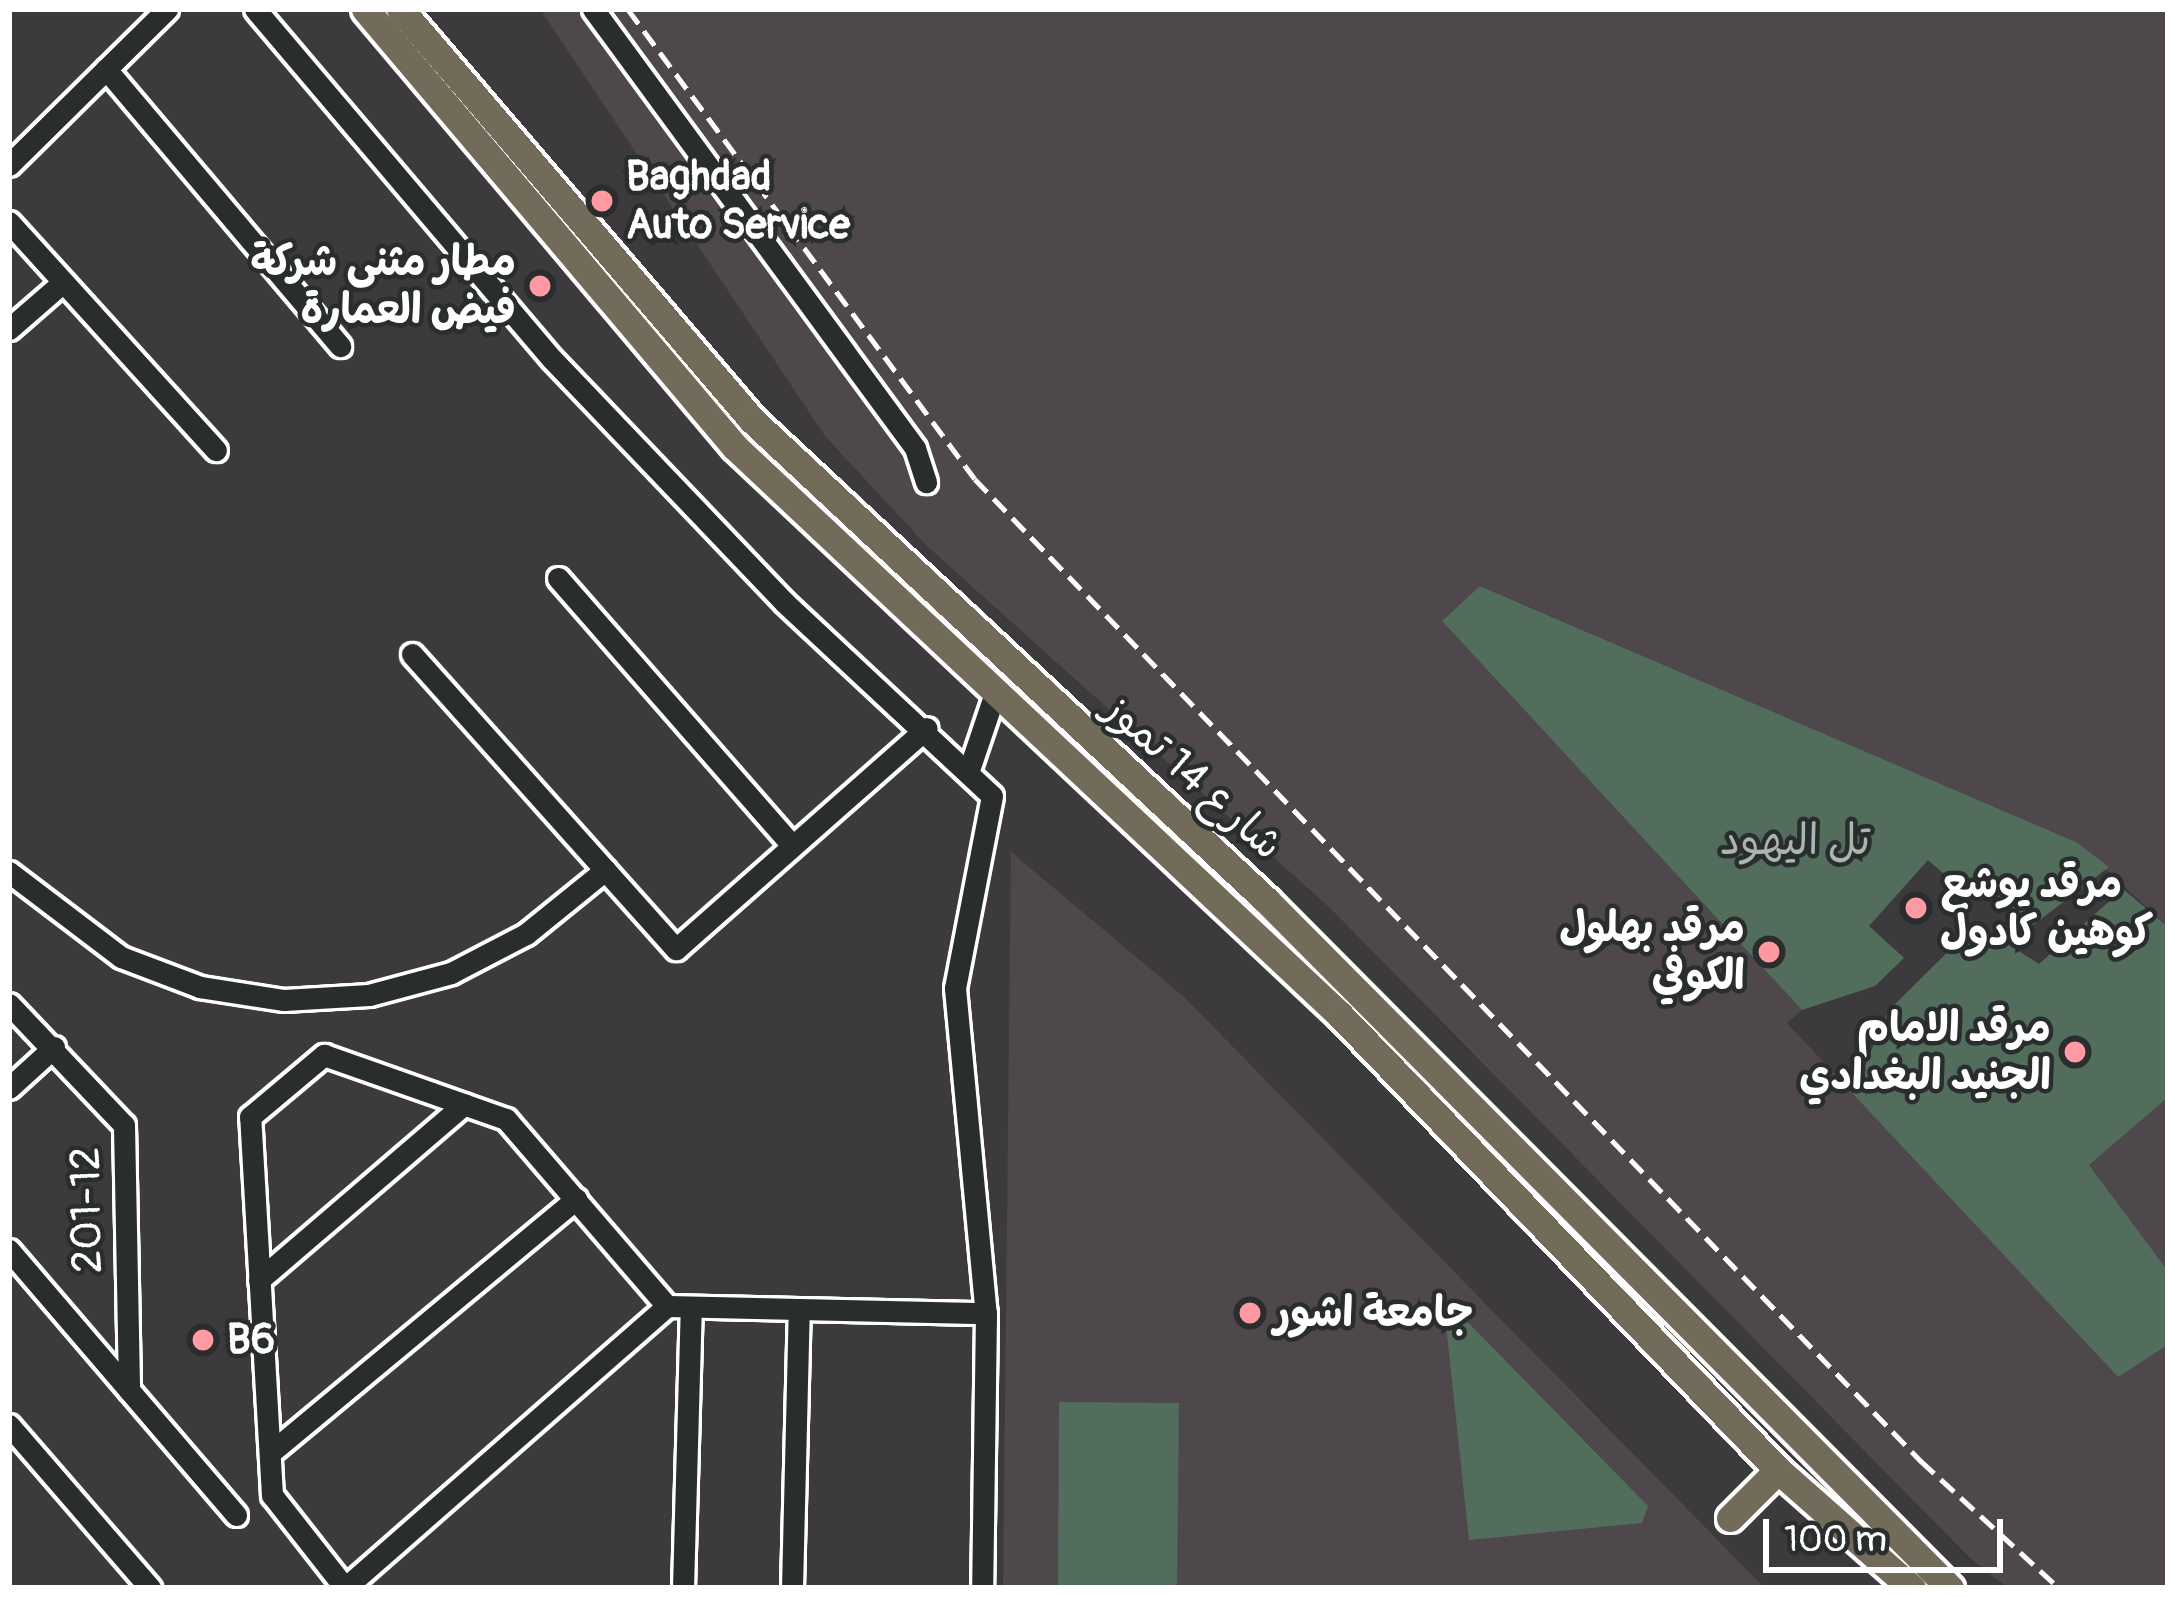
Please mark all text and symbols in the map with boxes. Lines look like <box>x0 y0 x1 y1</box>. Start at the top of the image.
place label: Baghdad Auto Service <box>626 152 850 250</box>
marker: Baghdad Auto Service <box>589 188 615 214</box>
place label: مطار مثنى شركة فيض العمارة <box>250 237 516 336</box>
marker: مطار مثنى شركة فيض العمارة <box>527 273 553 299</box>
street label: شارع 14 تموز <box>1093 684 1293 870</box>
park label: تل اليهود <box>1720 816 1870 866</box>
place label: مرقد يوشع كوهين كادول <box>1940 859 2153 958</box>
marker: مرقد يوشع كوهين كادول <box>1903 895 1929 921</box>
place label: مرقد بهلول الكوفي <box>1559 903 1745 1002</box>
marker: مرقد بهلول الكوفي <box>1756 939 1782 965</box>
place label: مرقد الامام الجنيد البغدادي <box>1799 1003 2051 1102</box>
marker: مرقد الامام الجنيد البغدادي <box>2062 1039 2088 1065</box>
street label: 201-12 <box>61 1146 113 1274</box>
place label: جامعة اشور <box>1274 1288 1473 1338</box>
marker: جامعة اشور <box>1237 1300 1263 1326</box>
place label: B6 <box>227 1315 275 1365</box>
marker: B6 <box>190 1327 216 1353</box>
scale bar <box>1769 1495 2009 1569</box>
text: 100 m <box>1784 1517 1887 1562</box>

